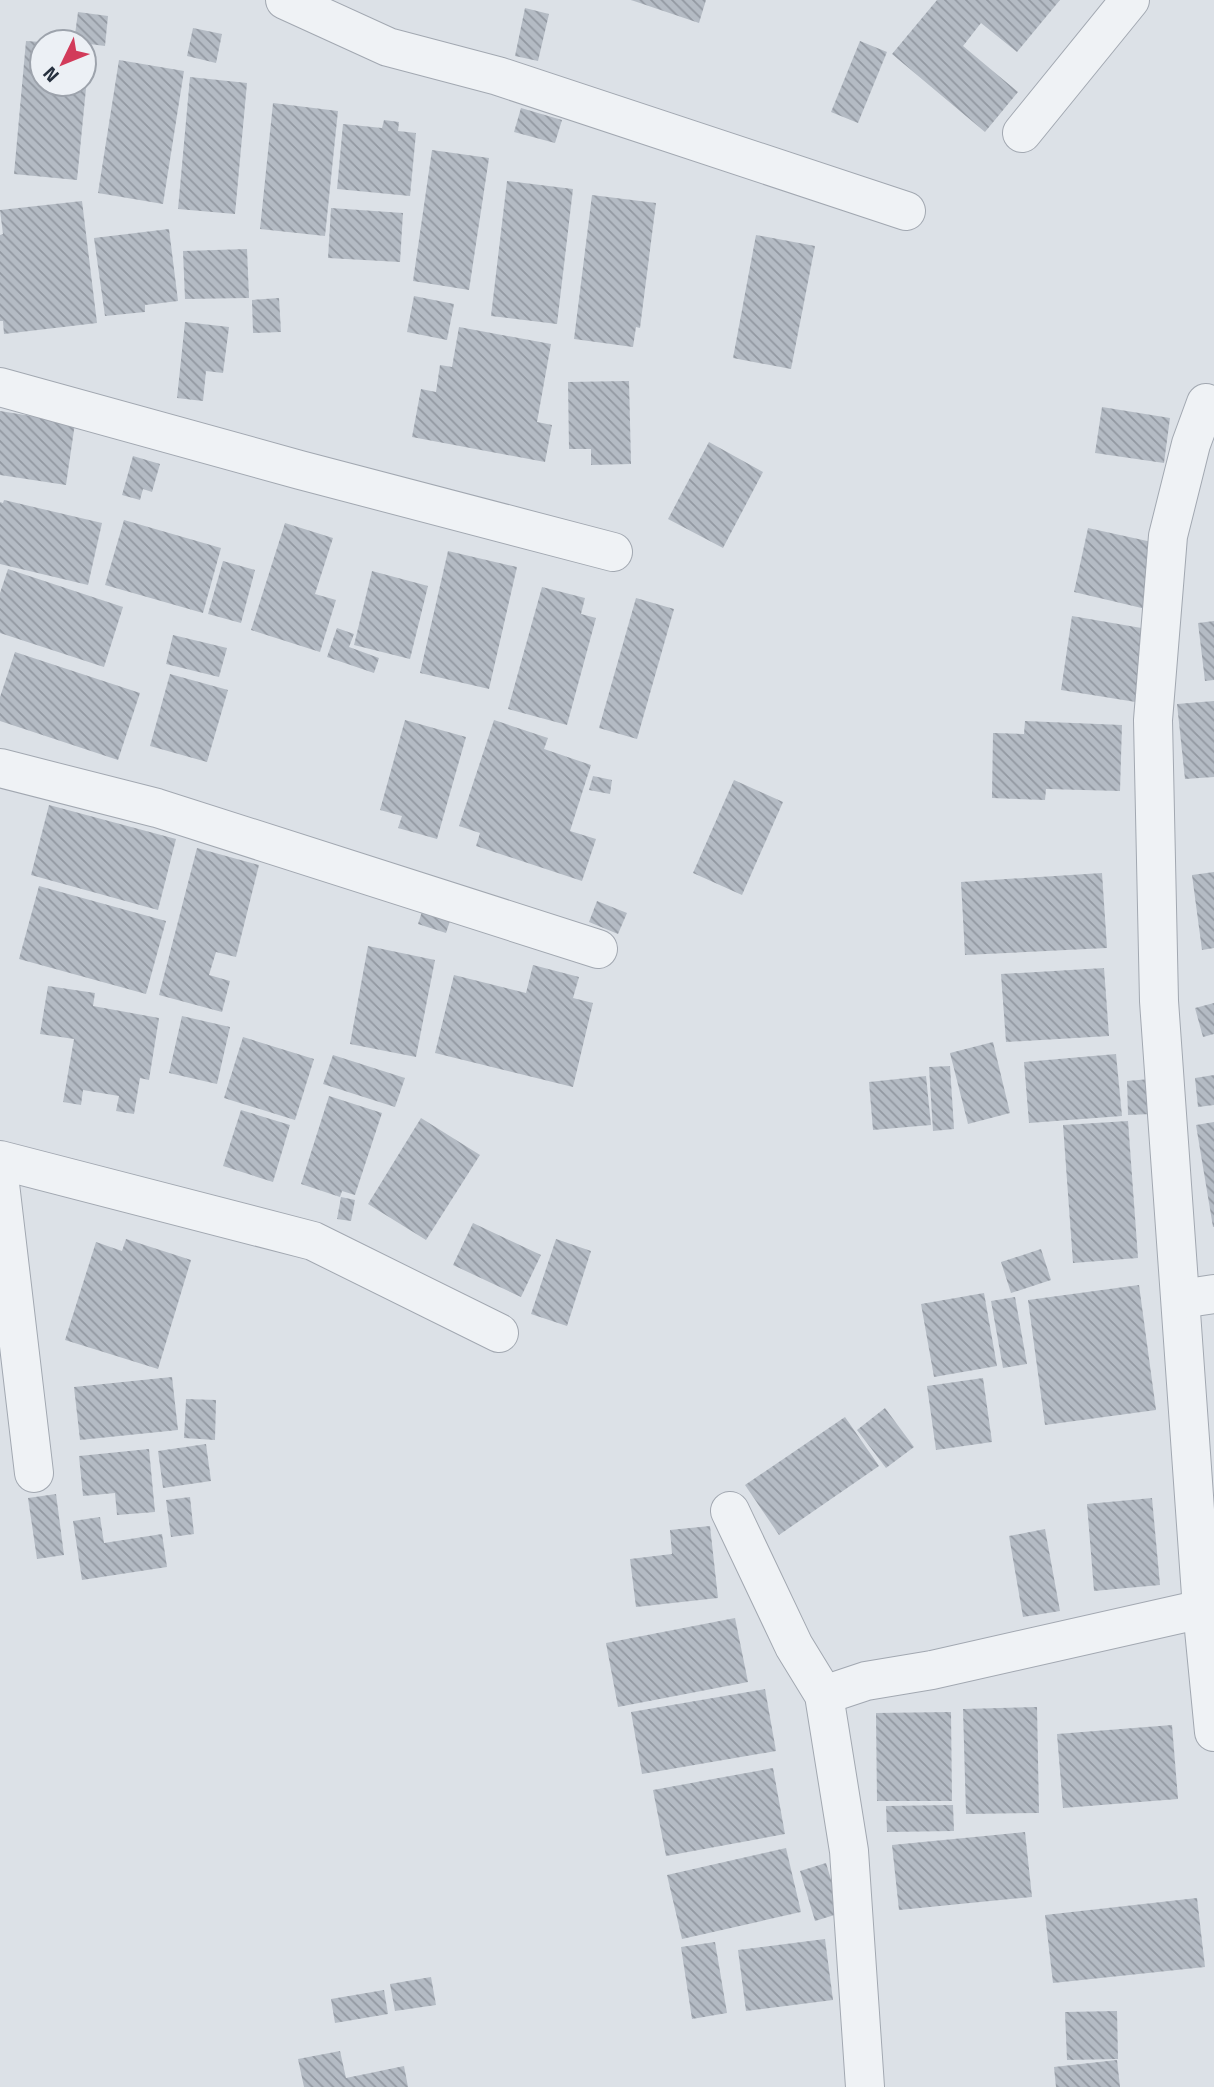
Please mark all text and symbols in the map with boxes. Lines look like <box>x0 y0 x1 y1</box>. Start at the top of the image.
north arrow <box>28 28 98 98</box>
text: N <box>35 60 65 90</box>

